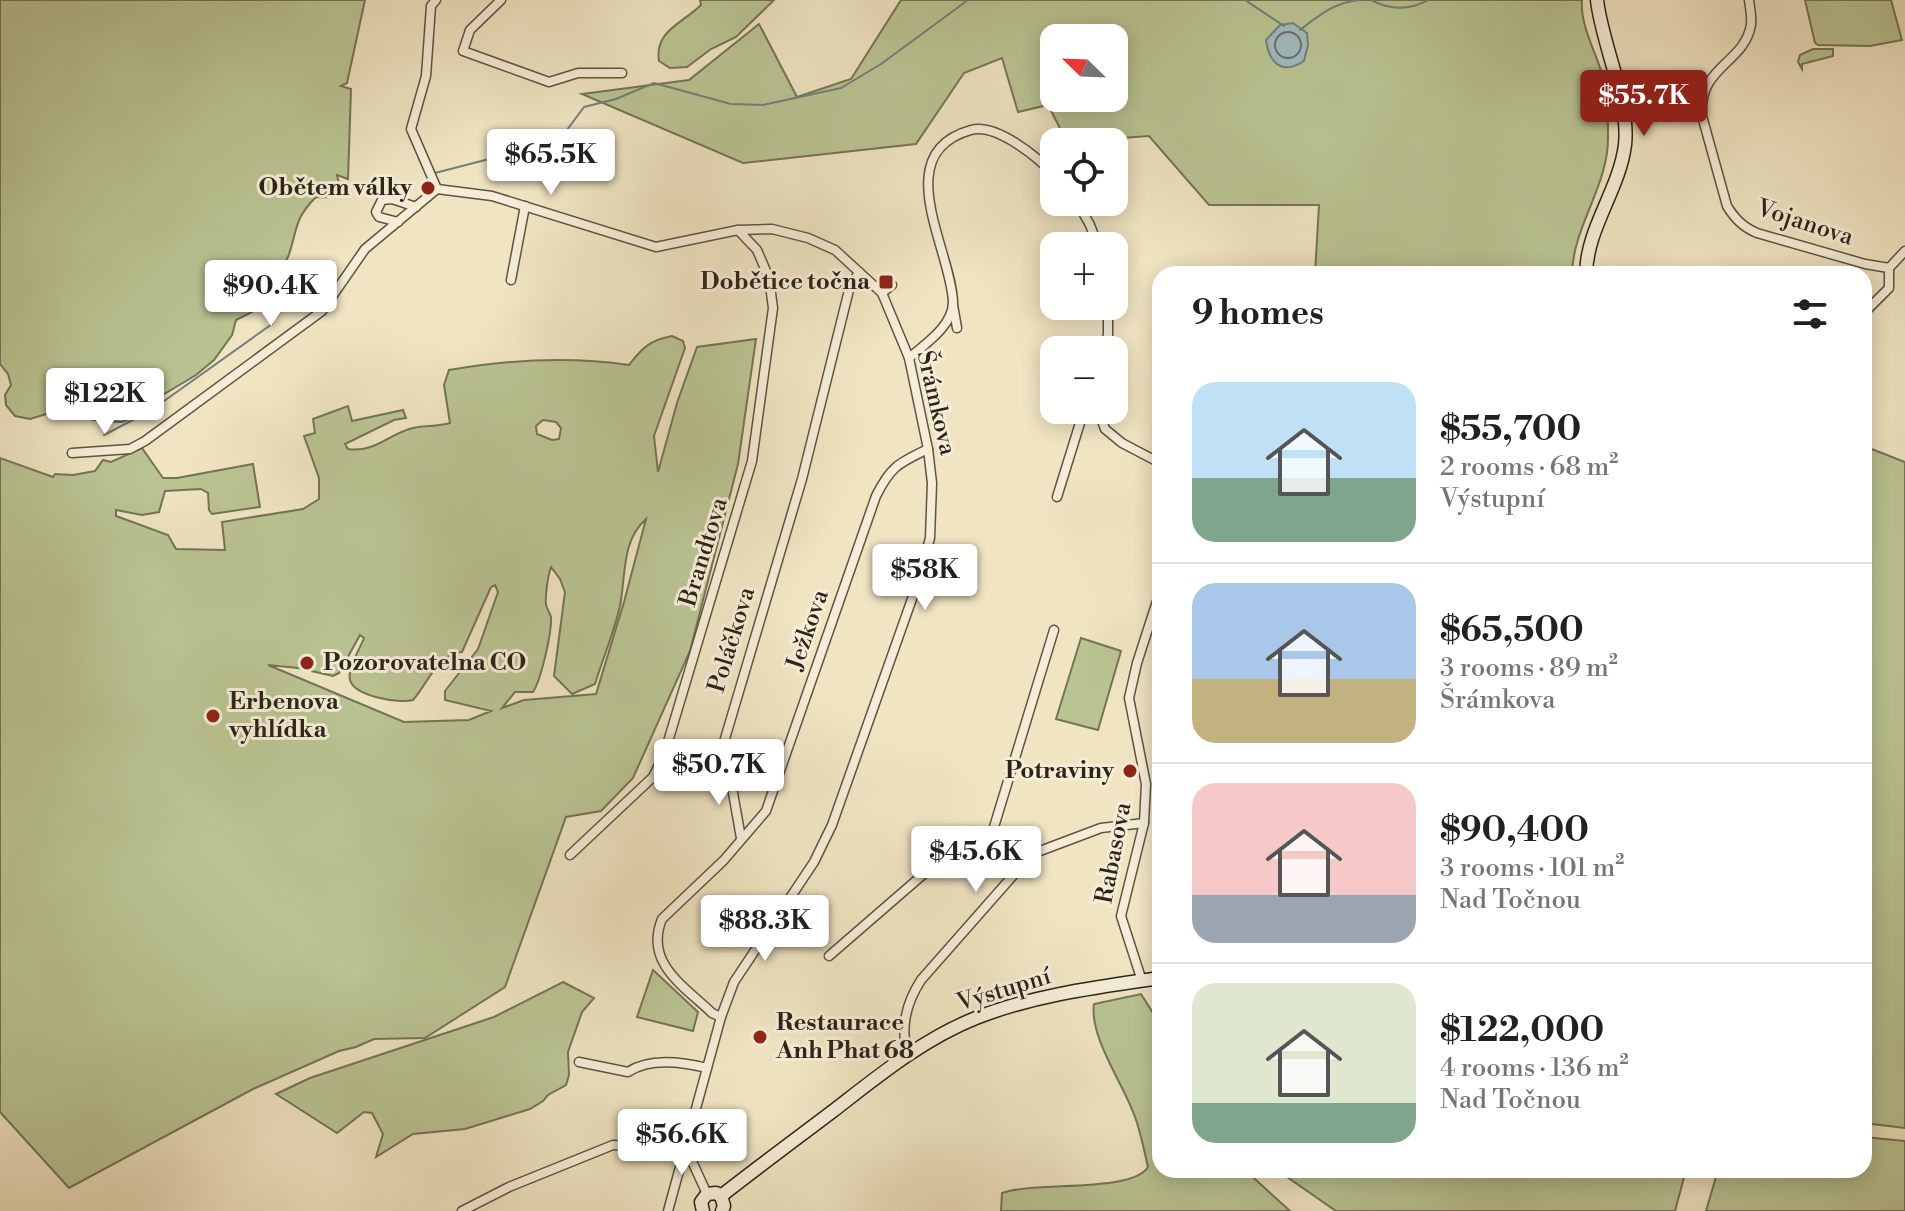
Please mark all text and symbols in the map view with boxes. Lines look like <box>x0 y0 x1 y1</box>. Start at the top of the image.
north arrow <box>1040 24 1128 112</box>
map controls <box>1040 24 1128 424</box>
pin: $55.7K <box>1579 70 1709 138</box>
text: $55.7K <box>1598 80 1690 112</box>
button: locate <box>1040 128 1128 216</box>
pin: $65.5K <box>486 129 616 197</box>
text: $65.5K <box>505 139 597 171</box>
place label: Obětem války <box>259 173 413 203</box>
marker: Obětem války <box>419 179 437 197</box>
street label: Vojanova <box>1752 193 1858 253</box>
button: + <box>1040 232 1128 320</box>
pin: $90.4K <box>206 260 336 328</box>
place label: Dobětice točna <box>700 267 871 297</box>
text: $90.4K <box>223 270 319 302</box>
marker: Dobětice točna <box>877 273 895 291</box>
icon: filters <box>1788 292 1832 336</box>
text: 9 homes <box>1192 293 1324 335</box>
button: − <box>1040 336 1128 424</box>
street label: Šrámkova <box>909 347 965 459</box>
pin: $122K <box>49 368 161 436</box>
text: $122K <box>64 378 146 410</box>
text: $55,700 <box>1440 409 1581 451</box>
icon: home <box>1256 414 1352 510</box>
text: 2 rooms · 68 m² <box>1440 451 1618 483</box>
text: Výstupní <box>1440 483 1545 515</box>
street label: Brandtova <box>673 493 735 611</box>
pin: $58K <box>878 544 972 612</box>
text: $58K <box>890 554 960 586</box>
street label: Poláčkova <box>702 583 763 696</box>
street label: Ježkova <box>780 585 836 675</box>
text: $65,500 <box>1440 610 1584 652</box>
icon: home <box>1256 615 1352 711</box>
place label: Pozorovatelna CO <box>323 648 526 678</box>
text: 3 rooms · 89 m² <box>1440 652 1618 684</box>
marker: Pozorovatelna CO <box>298 654 316 672</box>
text: Šrámkova <box>1440 684 1555 716</box>
place label: Erbenova vyhlídka <box>228 687 340 745</box>
marker: Erbenova vyhlídka <box>204 707 222 725</box>
pin: $50.7K <box>654 739 784 807</box>
text: $50.7K <box>672 749 766 781</box>
place label: Potraviny <box>1005 756 1115 786</box>
marker: Potraviny <box>1121 762 1139 780</box>
street label: Rabasova <box>1089 799 1139 906</box>
text: $90,400 <box>1440 810 1589 852</box>
icon: home <box>1256 815 1352 911</box>
pin: $45.6K <box>911 826 1041 894</box>
text: $45.6K <box>929 836 1023 868</box>
text: 3 rooms · 101 m² <box>1440 852 1624 884</box>
text: Nad Točnou <box>1440 884 1581 916</box>
pin: $88.3K <box>700 895 830 963</box>
text: $88.3K <box>719 905 811 937</box>
street label: Výstupní <box>952 961 1056 1019</box>
place label: Restaurace Anh Phat 68 <box>775 1008 914 1066</box>
text: $122,000 <box>1440 1010 1604 1052</box>
icon: home <box>1256 1015 1352 1111</box>
marker: Restaurace Anh Phat 68 <box>751 1028 769 1046</box>
text: 4 rooms · 136 m² <box>1440 1052 1629 1084</box>
text: Nad Točnou <box>1440 1084 1581 1116</box>
pin: $56.6K <box>617 1109 747 1177</box>
text: $56.6K <box>636 1119 728 1151</box>

